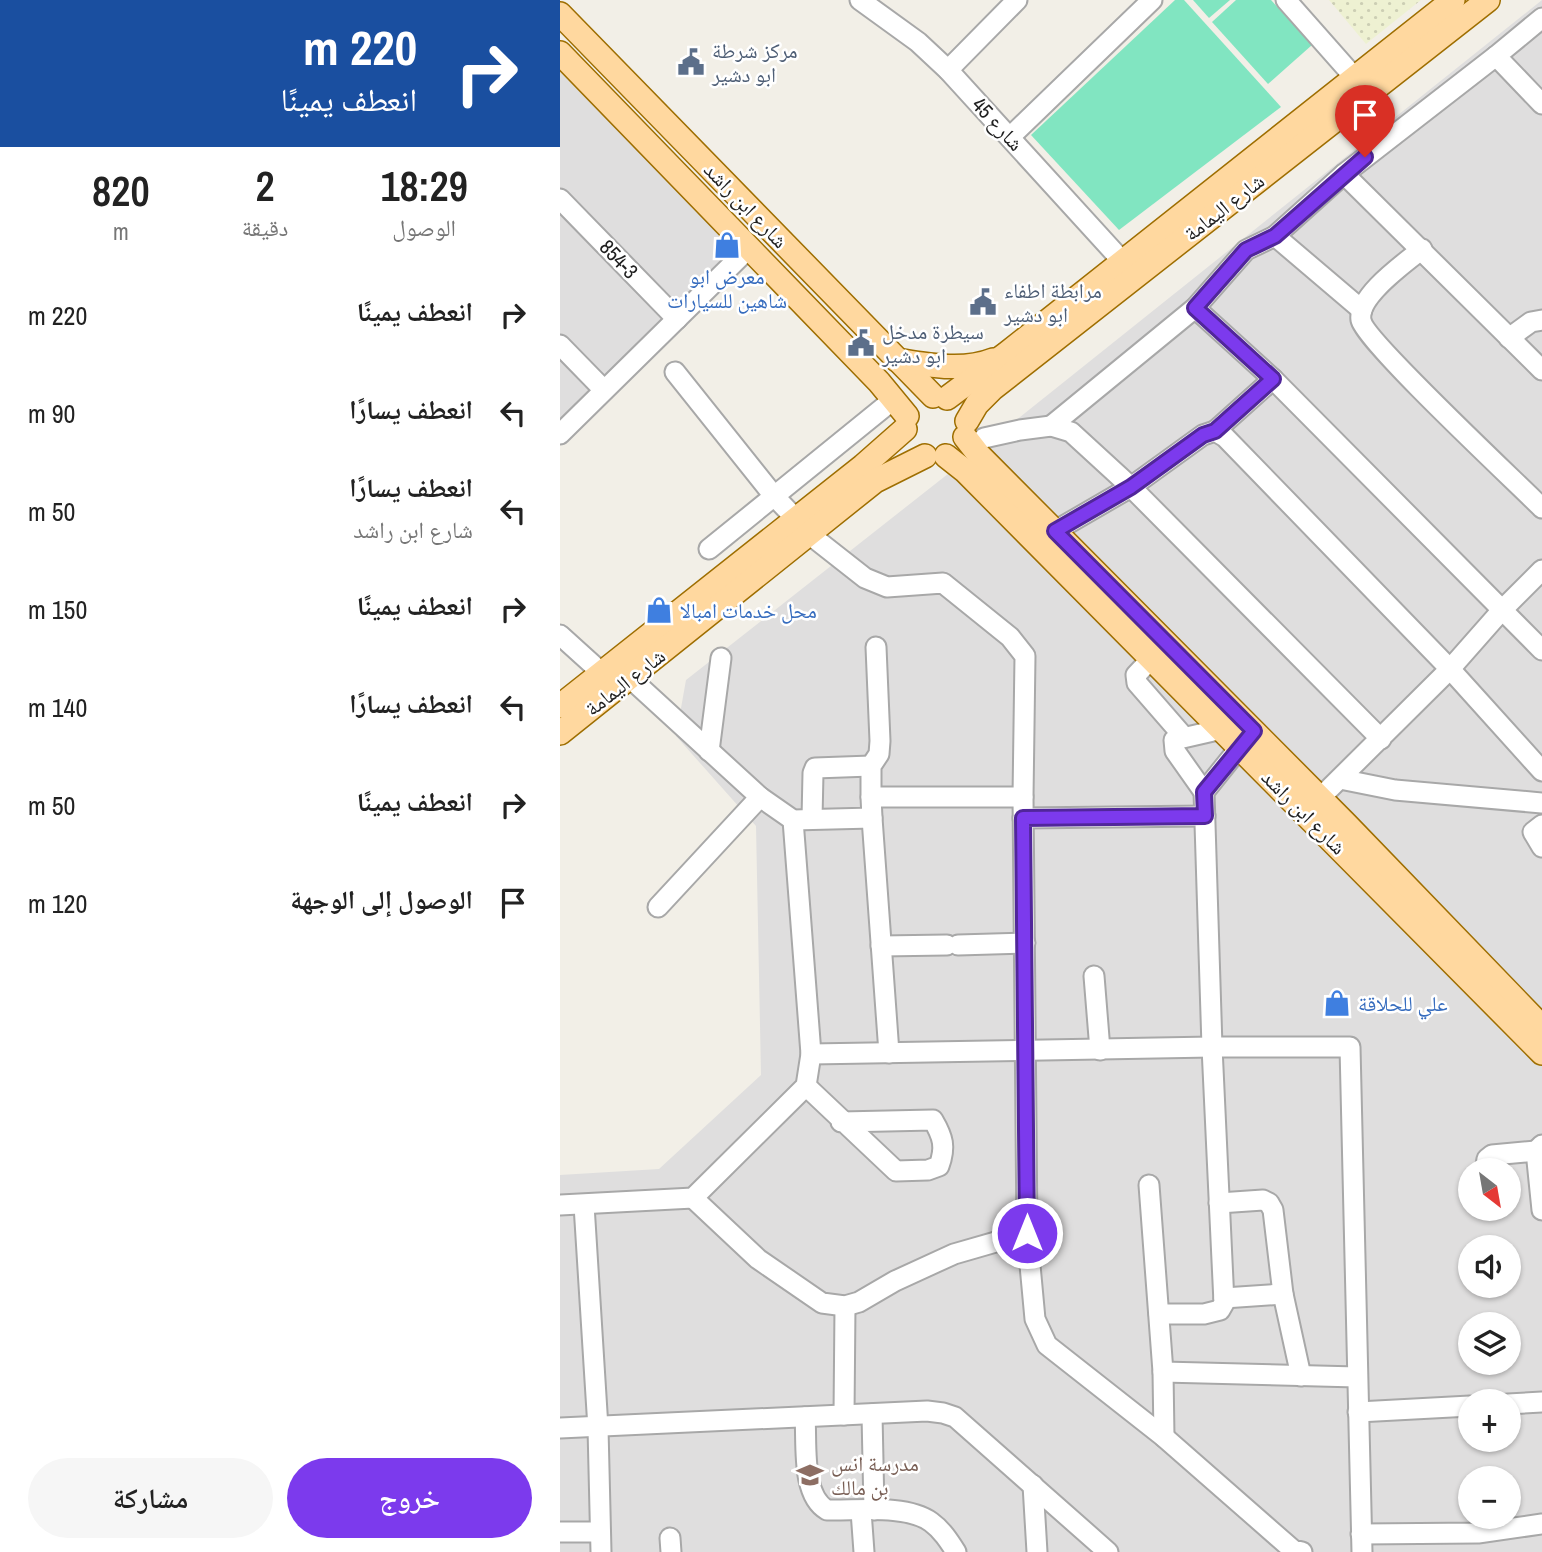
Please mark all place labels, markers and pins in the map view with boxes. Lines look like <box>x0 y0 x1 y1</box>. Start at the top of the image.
place label: مركز شرطة ابو دشير <box>711 36 798 89</box>
public building icon: مركز شرطة ابو دشير <box>676 47 706 77</box>
pin <box>1335 85 1395 157</box>
shop icon: معرض ابو شاهين للسيارات <box>712 230 742 260</box>
place label: معرض ابو شاهين للسيارات <box>667 262 787 315</box>
place label: مرابطة اطفاء ابو دشير <box>1003 276 1102 329</box>
public building icon: مرابطة اطفاء ابو دشير <box>968 287 998 317</box>
place label: سيطرة مدخل ابو دشير <box>881 317 984 370</box>
public building icon: سيطرة مدخل ابو دشير <box>846 328 876 358</box>
shop icon: محل خدمات امبالا <box>644 595 674 625</box>
place label: محل خدمات امبالا <box>680 596 817 625</box>
shop icon: علي للحلاقة <box>1322 988 1352 1018</box>
place label: علي للحلاقة <box>1358 989 1448 1020</box>
place label: مدرسة انس بن مالك <box>831 1449 919 1502</box>
school or university icon: مدرسة انس بن مالك <box>795 1460 825 1490</box>

